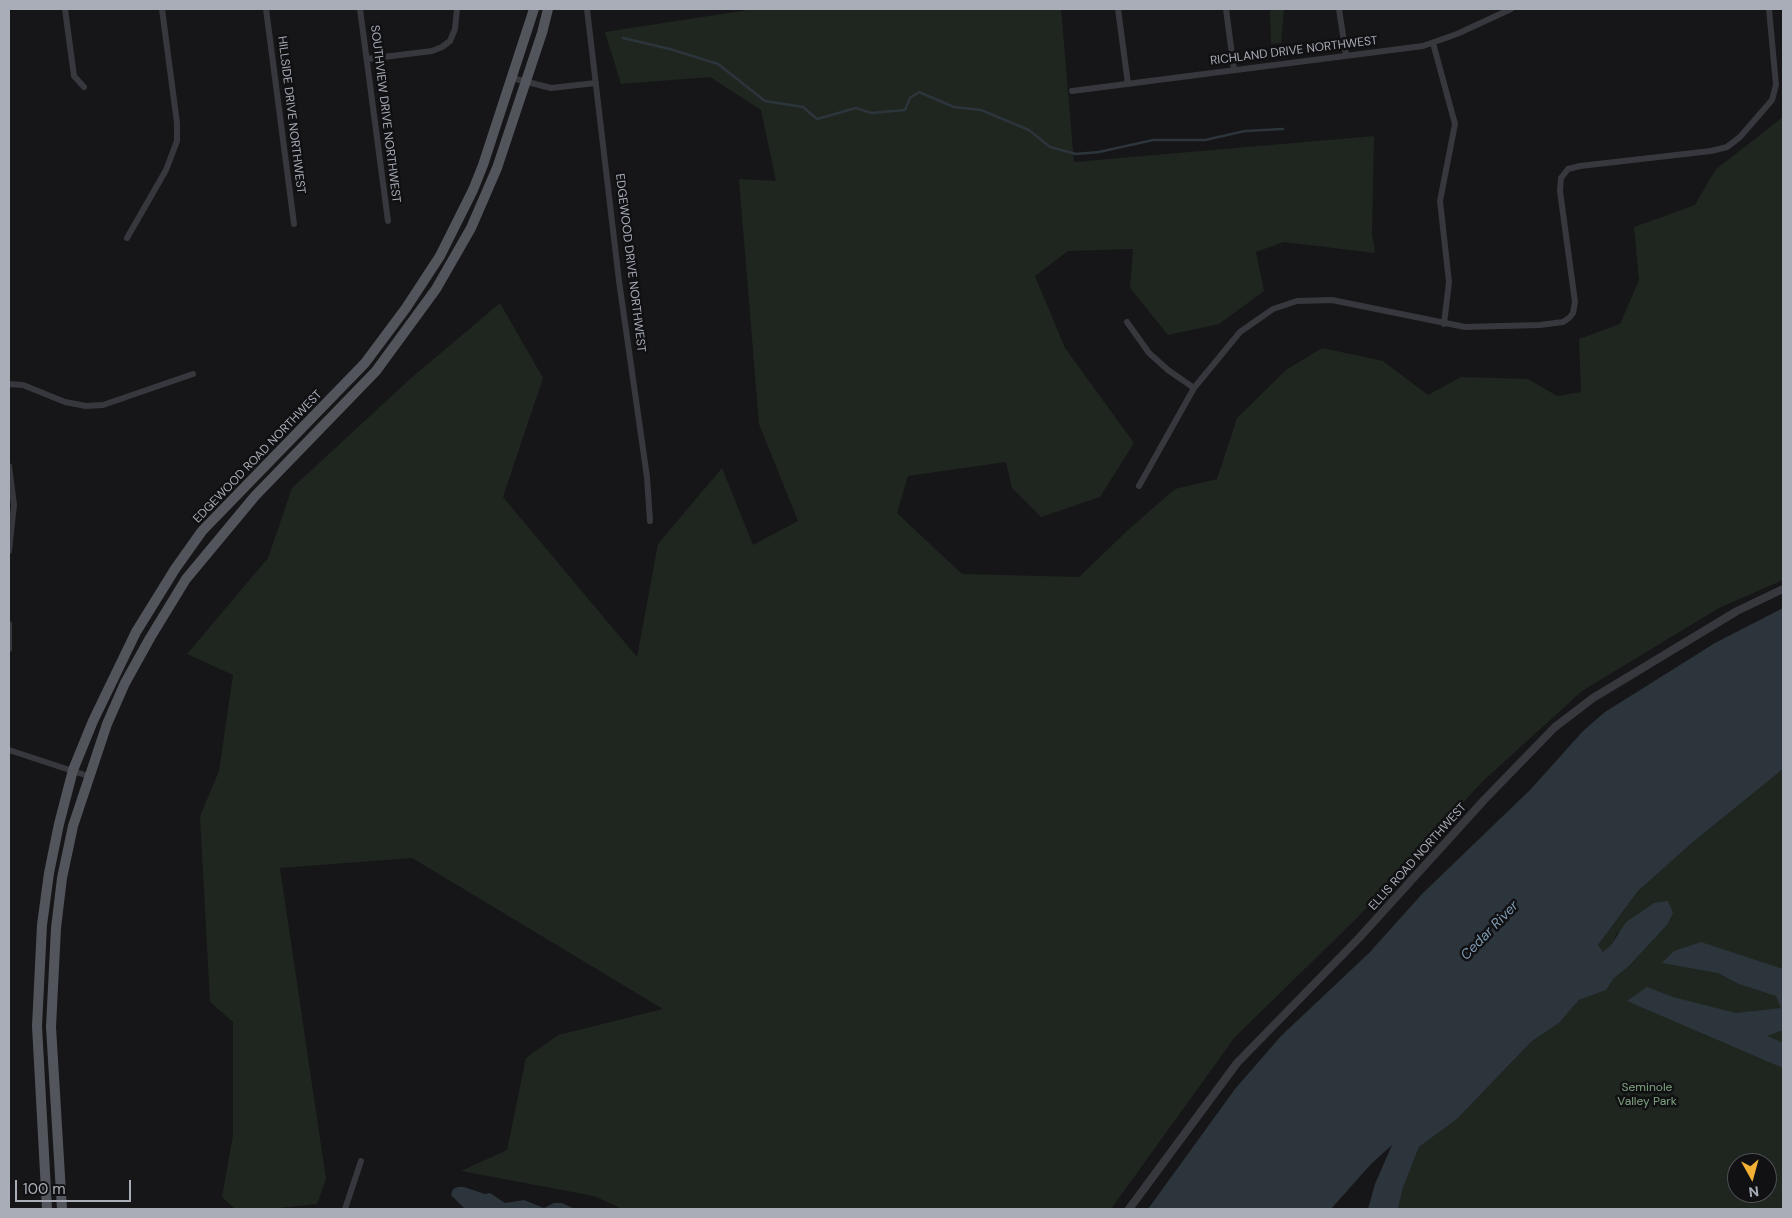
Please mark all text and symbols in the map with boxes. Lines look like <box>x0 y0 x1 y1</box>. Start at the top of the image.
street label: SOUTHVIEW DRIVE NORTHWEST <box>367 24 403 204</box>
street label: RICHLAND DRIVE NORTHWEST <box>1210 34 1378 68</box>
street label: HILLSIDE DRIVE NORTHWEST <box>274 35 308 195</box>
street label: EDGEWOOD DRIVE NORTHWEST <box>612 173 648 353</box>
street label: EDGEWOOD ROAD NORTHWEST <box>191 388 325 526</box>
street label: ELLIS ROAD NORTHWEST <box>1366 800 1470 914</box>
water label: Cedar River <box>1458 898 1522 964</box>
park label: Seminole Valley Park <box>1617 1081 1677 1109</box>
north arrow <box>1727 1153 1777 1203</box>
scale bar <box>18 1170 134 1202</box>
text: 100 m <box>23 1179 66 1199</box>
text: N <box>1748 1182 1760 1201</box>

